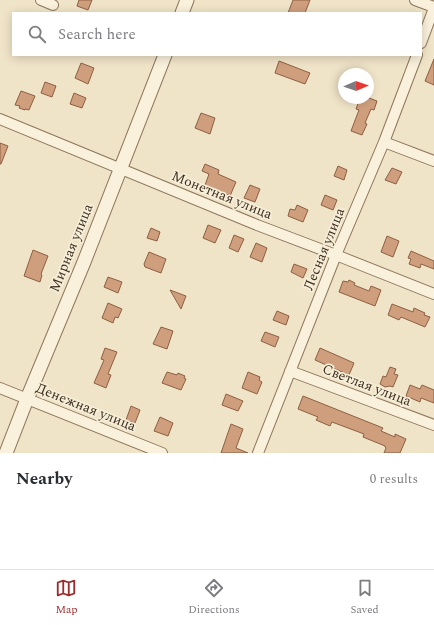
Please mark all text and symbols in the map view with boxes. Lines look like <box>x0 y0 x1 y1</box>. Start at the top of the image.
search box <box>12 12 422 56</box>
icon: search <box>26 23 48 45</box>
text: Search here <box>58 23 136 46</box>
north arrow <box>338 68 374 104</box>
street label: Монетная улица <box>169 165 276 225</box>
street label: Мирная улица <box>44 201 98 295</box>
street label: Лесная улица <box>298 204 350 293</box>
street label: Светлая улица <box>319 358 415 412</box>
street label: Денежная улица <box>33 377 139 437</box>
text: Nearby <box>16 466 72 492</box>
text: 0 results <box>370 469 418 489</box>
tab: Map <box>55 577 78 618</box>
tab: Directions <box>188 577 240 618</box>
tab: Saved <box>350 577 379 618</box>

